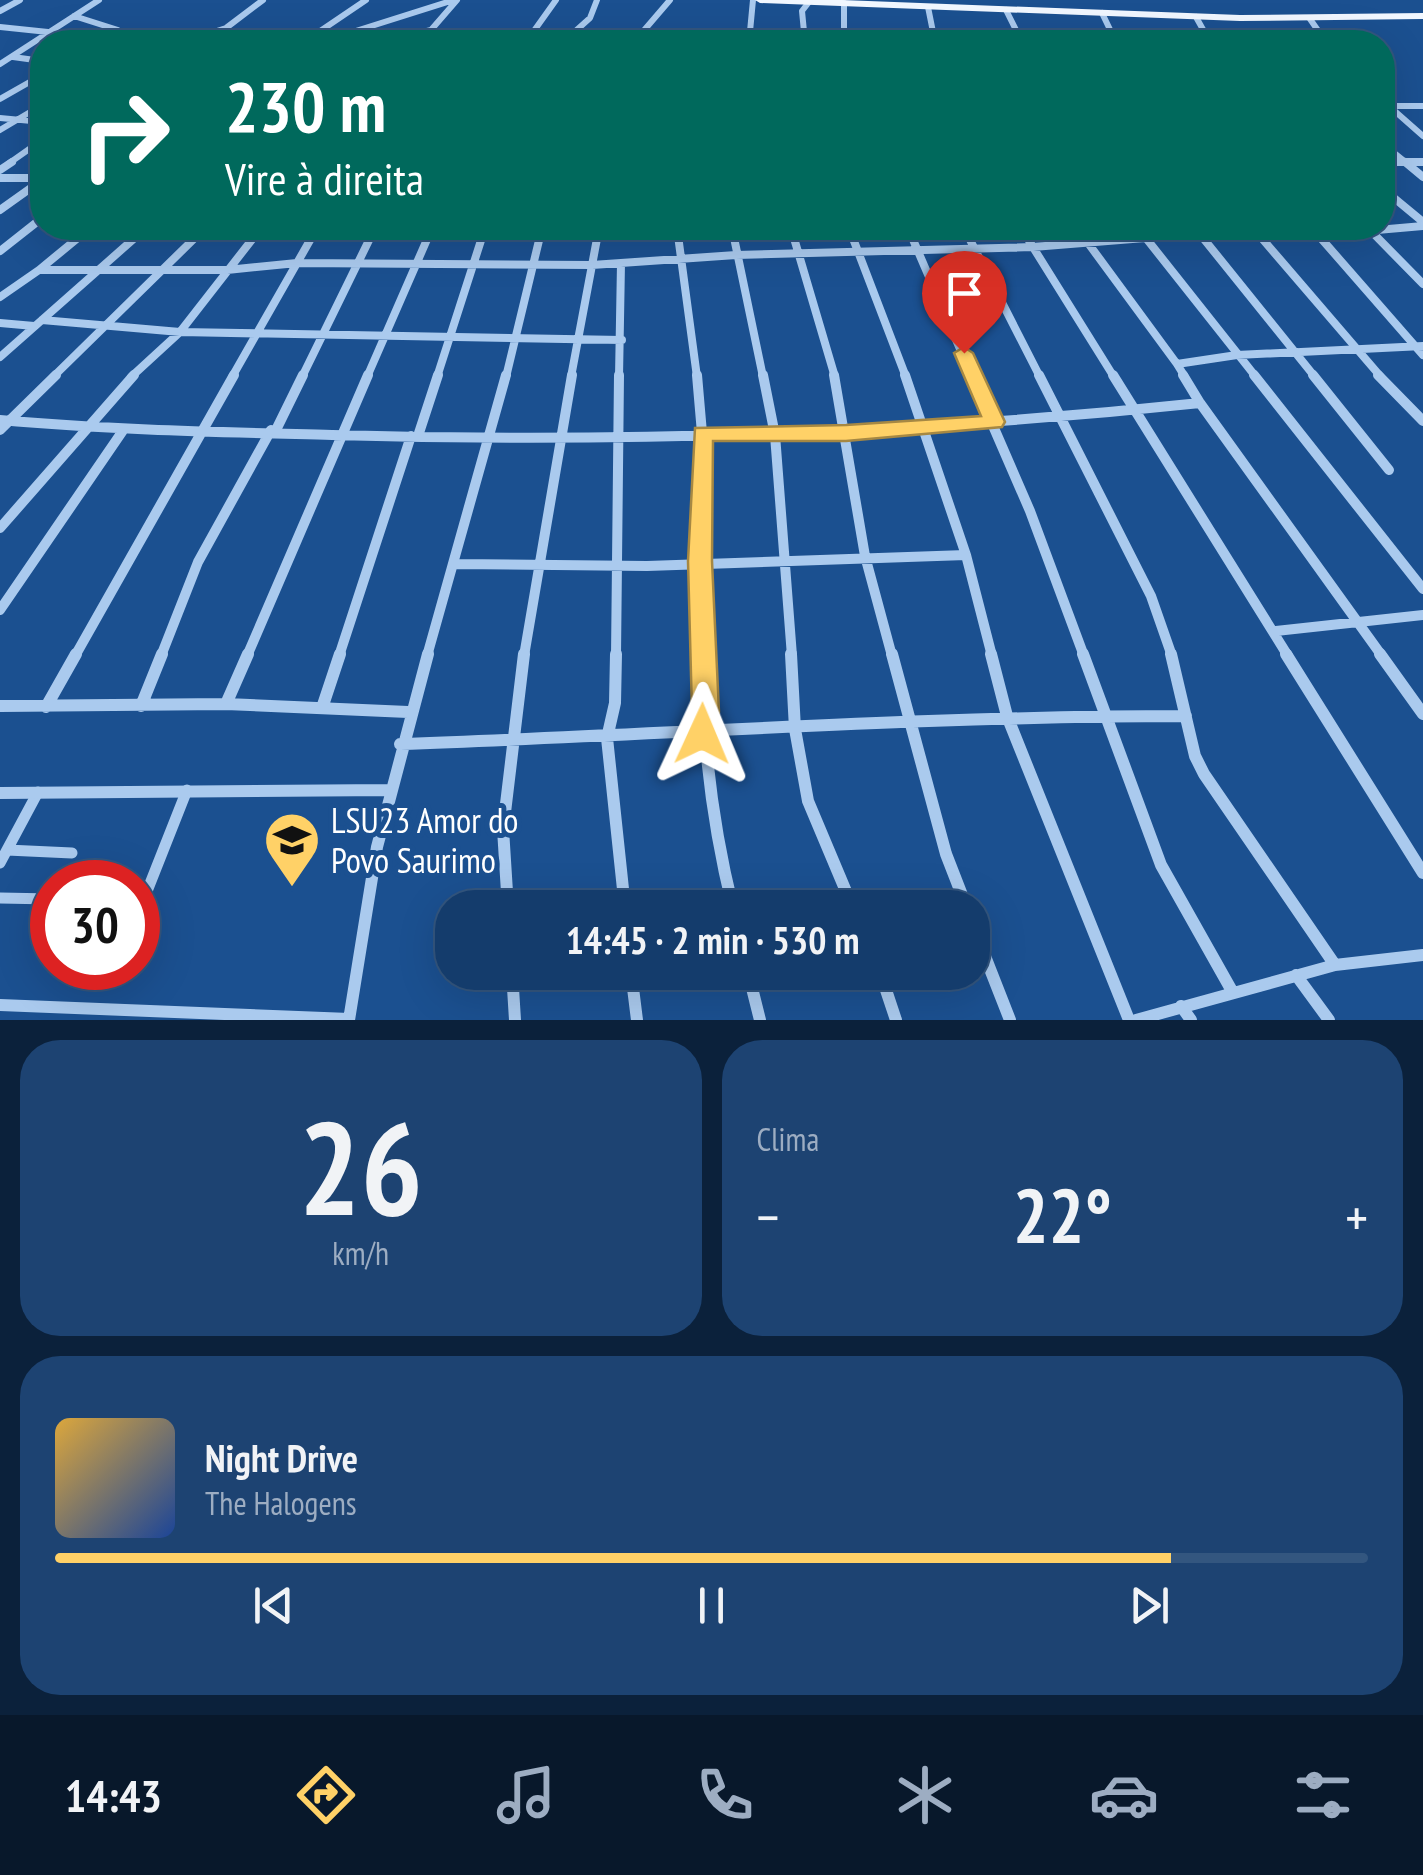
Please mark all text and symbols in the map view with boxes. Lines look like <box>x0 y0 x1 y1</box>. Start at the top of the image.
text: 230 m <box>225 61 386 151</box>
icon: right <box>60 70 190 200</box>
text: Vire à direita <box>225 149 424 207</box>
pin <box>922 251 1007 354</box>
icon: arrive <box>937 266 992 321</box>
position arrow <box>650 682 754 786</box>
place label: LSU23 Amor do Povo Saurimo <box>331 797 518 883</box>
school or university icon: LSU23 Amor do Povo Saurimo <box>262 810 322 889</box>
speed limit sign: 30 <box>30 860 160 990</box>
text: 14:45 · 2 min · 530 m <box>566 915 859 964</box>
text: 26 <box>299 1083 423 1251</box>
text: Clima <box>757 1118 819 1160</box>
text: 22° <box>1013 1167 1112 1264</box>
text: − <box>757 1181 779 1252</box>
text: + <box>1345 1181 1368 1252</box>
text: km/h <box>332 1232 389 1274</box>
text: Night Drive <box>205 1433 358 1482</box>
text: The Halogens <box>205 1482 357 1524</box>
icon: previous <box>246 1578 301 1633</box>
icon: pause <box>684 1578 739 1633</box>
icon: next <box>1122 1578 1177 1633</box>
icon: directions <box>291 1760 361 1830</box>
icon: music <box>491 1760 561 1830</box>
icon: phone <box>690 1760 760 1830</box>
icon: climate <box>890 1760 960 1830</box>
icon: car <box>1089 1760 1159 1830</box>
icon: filters <box>1288 1760 1358 1830</box>
text: 14:43 <box>65 1766 162 1824</box>

